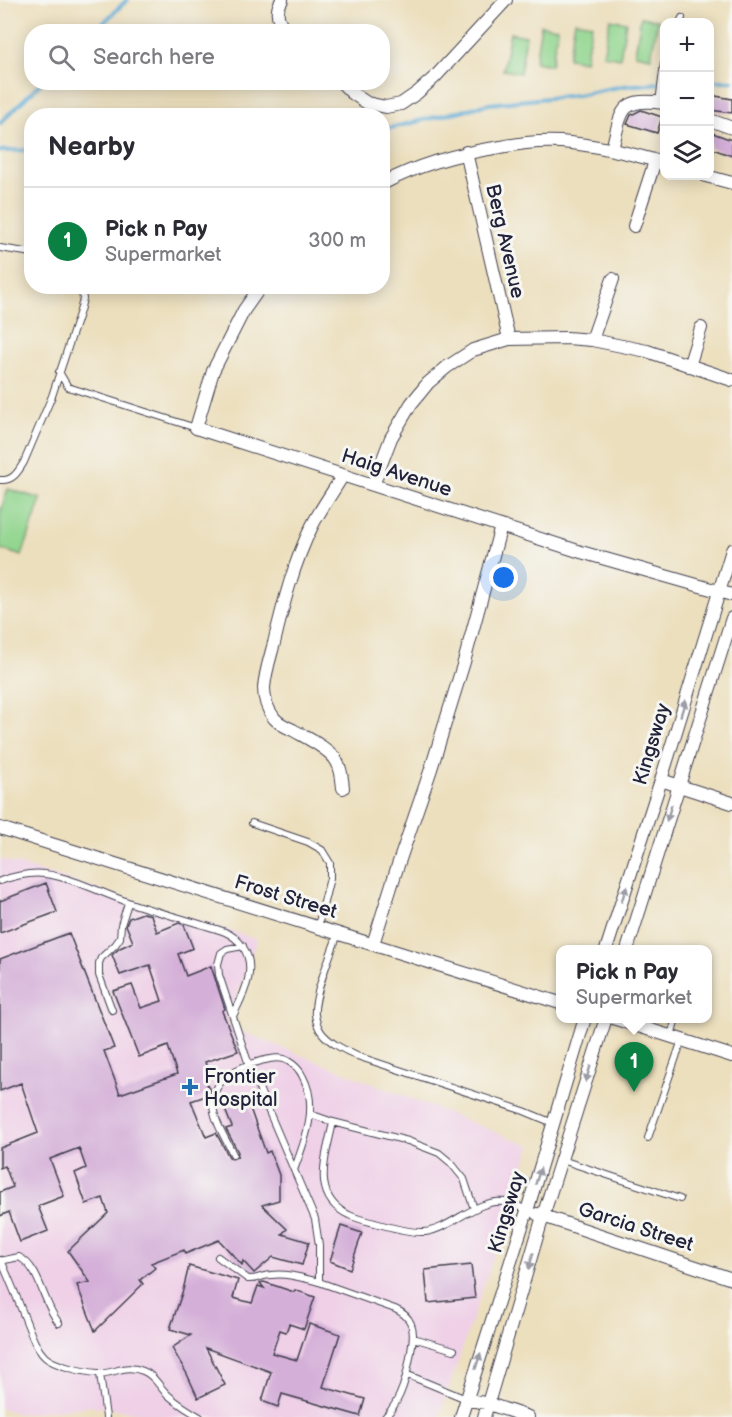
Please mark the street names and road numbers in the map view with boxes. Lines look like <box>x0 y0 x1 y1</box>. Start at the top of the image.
street label: Berg Avenue <box>480 182 530 301</box>
street label: Haig Avenue <box>338 444 455 502</box>
street label: Kingsway <box>628 701 676 788</box>
street label: Frost Street <box>231 870 340 924</box>
street label: Kingsway <box>483 1169 531 1256</box>
street label: Garcia Street <box>575 1197 696 1257</box>

